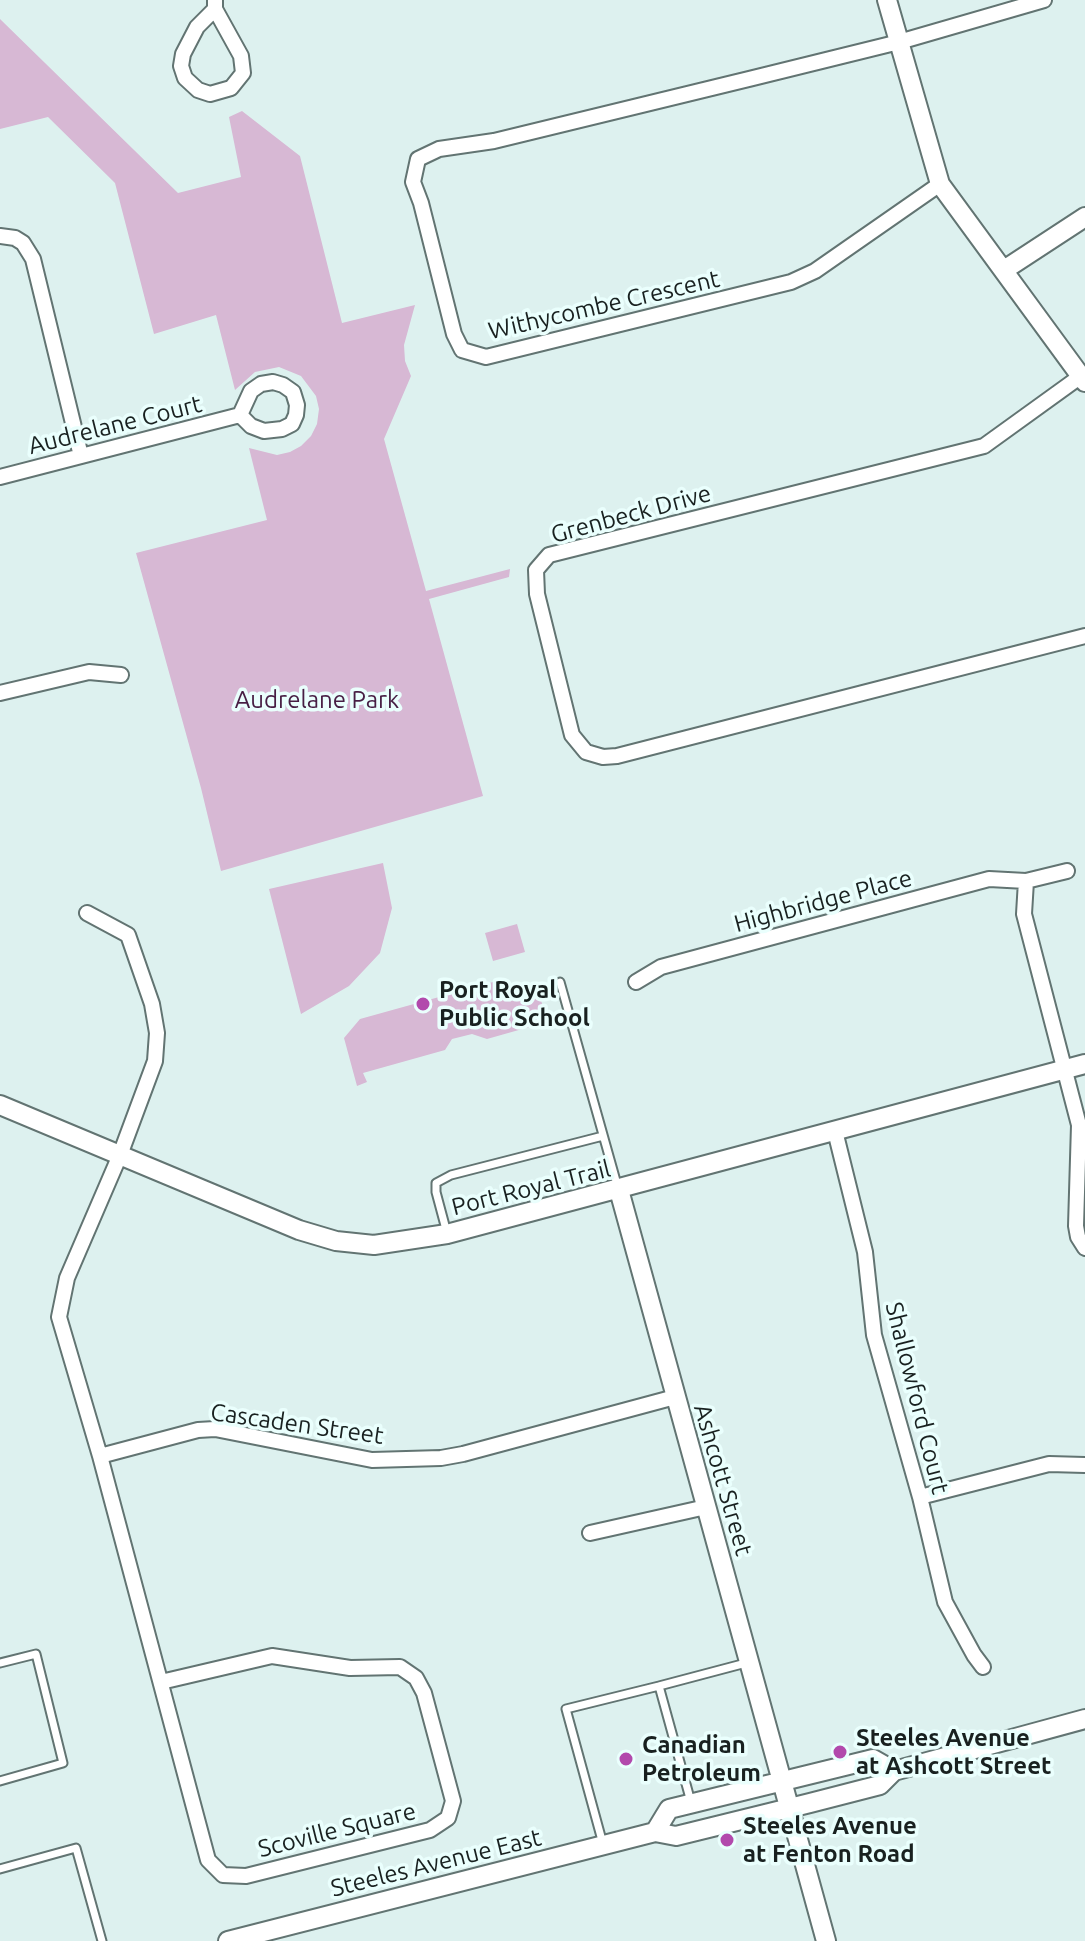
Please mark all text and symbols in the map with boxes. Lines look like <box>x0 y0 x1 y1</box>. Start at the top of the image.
street label: Withycombe Crescent <box>486 264 722 346</box>
street label: Audrelane Court <box>25 390 205 460</box>
street label: Grenbeck Drive <box>548 479 714 549</box>
park label: Audrelane Park <box>235 686 399 714</box>
street label: Highbridge Place <box>731 863 915 939</box>
place label: Port Royal Public School <box>439 976 590 1032</box>
marker: Port Royal Public School <box>414 995 432 1013</box>
street label: Port Royal Trail <box>449 1154 613 1222</box>
street label: Shallowford Court <box>879 1299 955 1497</box>
street label: Cascaden Street <box>209 1398 385 1450</box>
street label: Ashcott Street <box>688 1401 758 1559</box>
place label: Steeles Avenue at Ashcott Street <box>856 1724 1051 1780</box>
place label: Canadian Petroleum <box>642 1731 761 1787</box>
marker: Steeles Avenue at Ashcott Street <box>831 1743 849 1761</box>
marker: Canadian Petroleum <box>617 1750 635 1768</box>
street label: Scoville Square <box>255 1796 419 1864</box>
place label: Steeles Avenue at Fenton Road <box>743 1812 917 1868</box>
street label: Steeles Avenue East <box>328 1823 544 1903</box>
marker: Steeles Avenue at Fenton Road <box>718 1831 736 1849</box>

